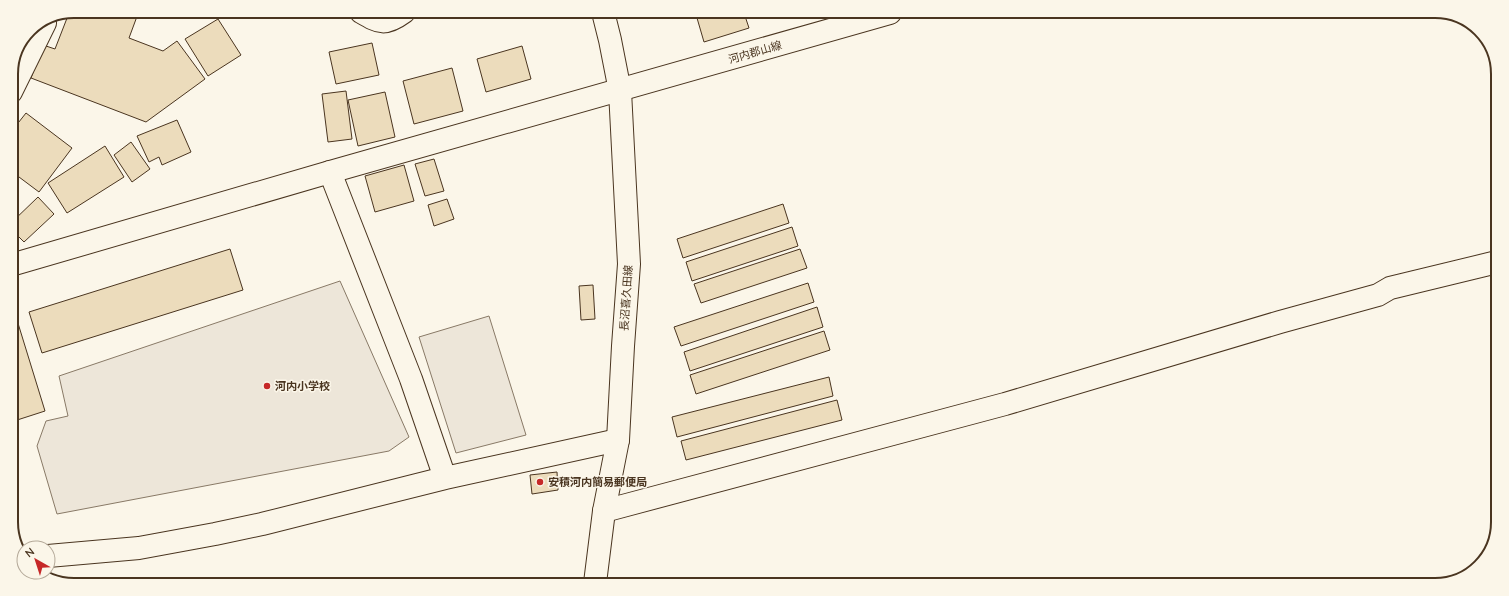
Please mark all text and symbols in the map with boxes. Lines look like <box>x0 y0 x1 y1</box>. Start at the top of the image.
street label: 河内郡山線 <box>727 38 783 66</box>
street label: 長沼喜久田線 <box>617 265 635 331</box>
place label: 河内小学校 <box>275 379 330 393</box>
marker: 河内小学校 <box>262 381 272 391</box>
place label: 安積河内簡易郵便局 <box>548 475 647 489</box>
marker: 安積河内簡易郵便局 <box>535 477 545 487</box>
north arrow <box>16 540 56 580</box>
text: N <box>22 544 37 560</box>

